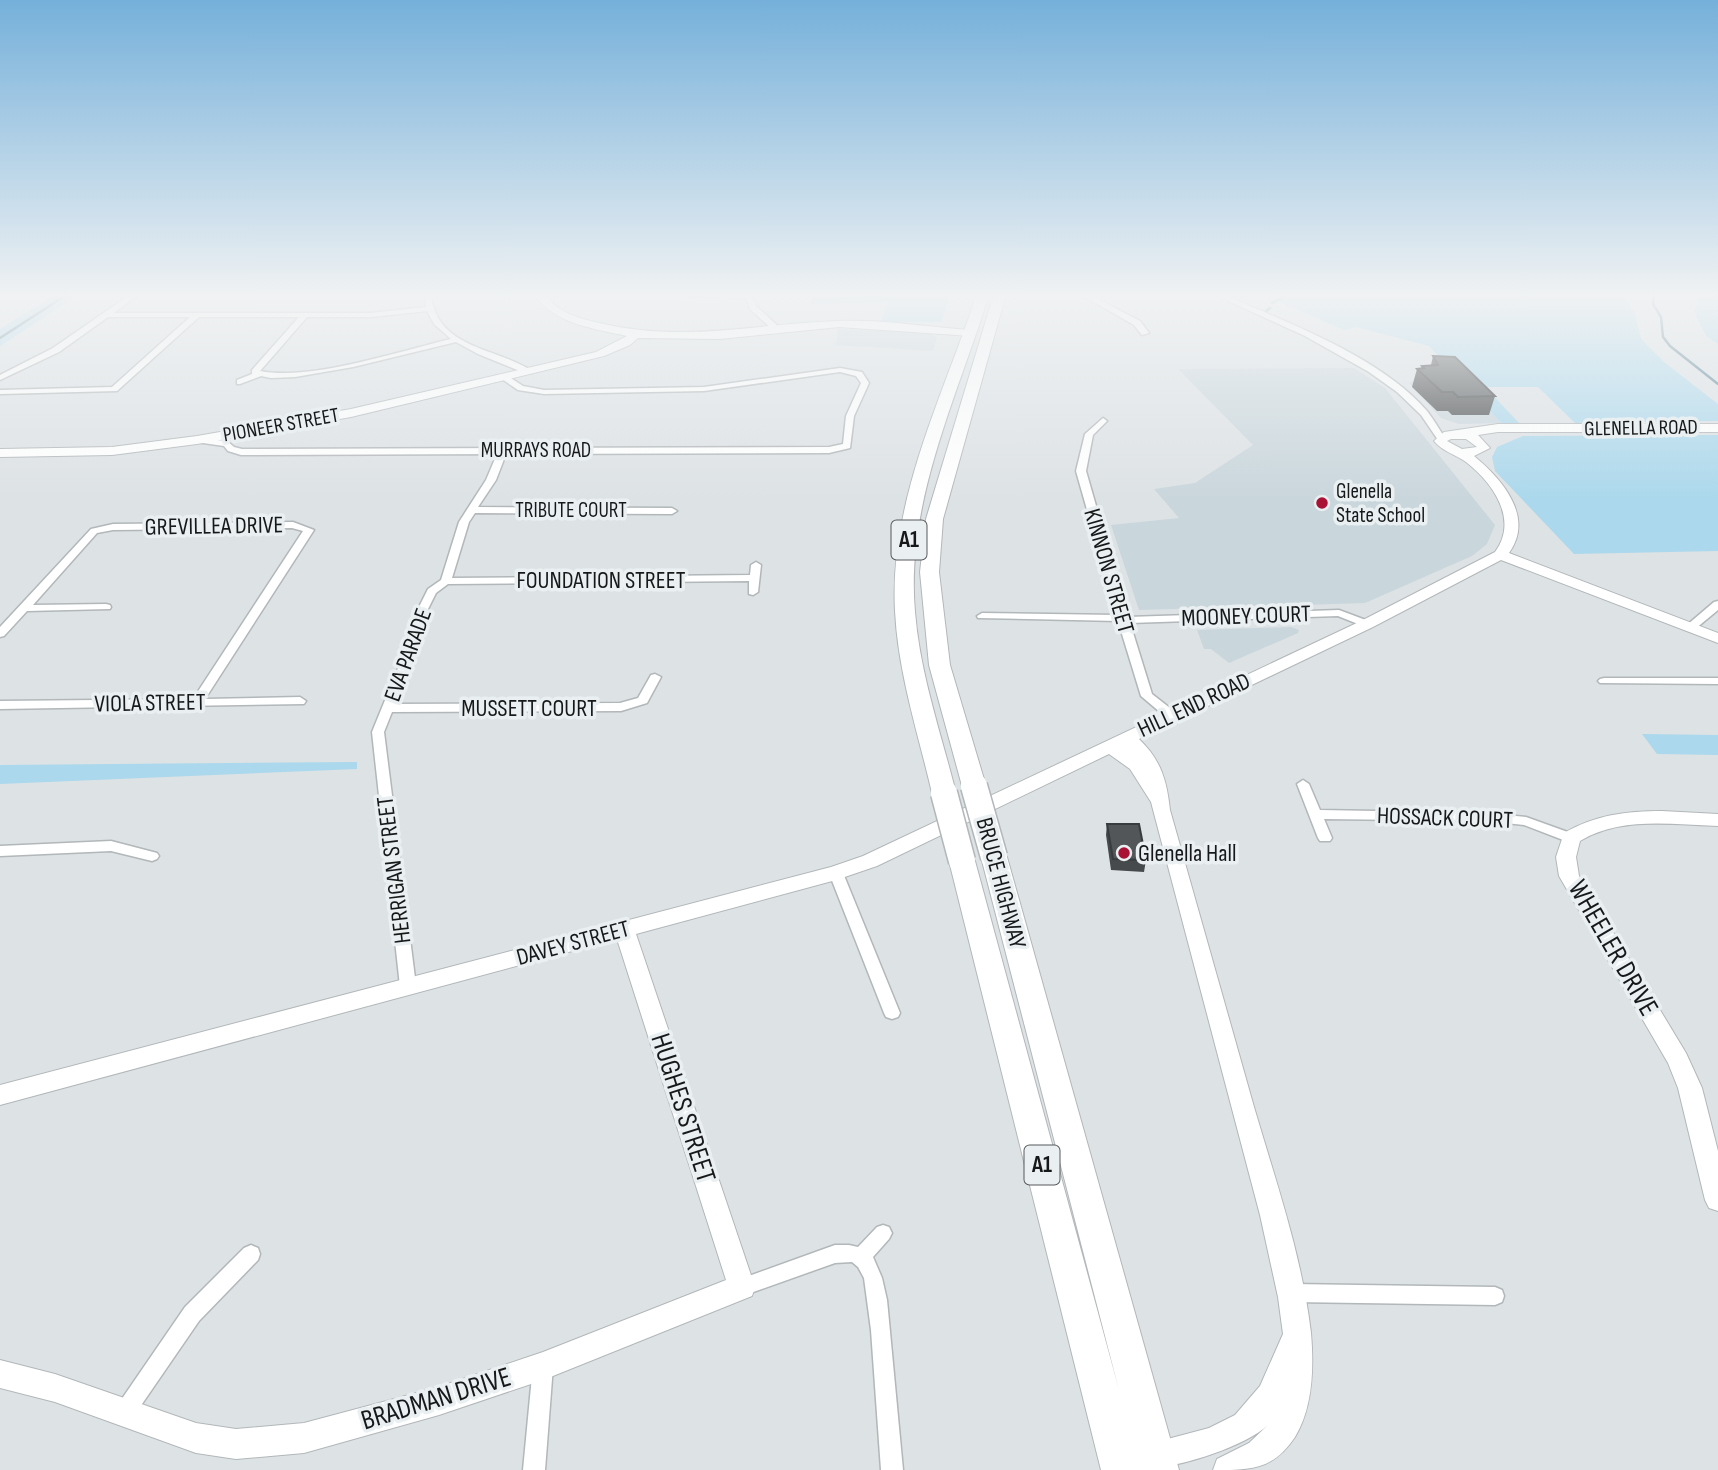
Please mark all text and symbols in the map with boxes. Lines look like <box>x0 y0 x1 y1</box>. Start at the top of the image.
street label: PIONEER STREET <box>221 402 341 448</box>
street label: GLENELLA ROAD <box>1584 415 1698 441</box>
street label: MURRAYS ROAD <box>481 438 591 463</box>
place label: Glenella State School <box>1336 479 1425 528</box>
marker: Glenella State School <box>1314 495 1330 511</box>
street label: TRIBUTE COURT <box>515 498 627 523</box>
street label: KINNON STREET <box>1077 505 1141 637</box>
street label: GREVILLEA DRIVE <box>144 510 284 542</box>
road number: A1 <box>892 520 926 560</box>
street label: FOUNDATION STREET <box>517 566 686 595</box>
street label: MOONEY COURT <box>1181 599 1312 633</box>
street label: EVA PARADE <box>378 605 438 705</box>
street label: HILL END ROAD <box>1133 666 1255 744</box>
street label: VIOLA STREET <box>94 688 206 718</box>
street label: MUSSETT COURT <box>461 694 597 723</box>
street label: HERRIGAN STREET <box>371 795 417 945</box>
street label: HOSSACK COURT <box>1376 801 1514 835</box>
street label: BRUCE HIGHWAY <box>970 814 1032 952</box>
place label: Glenella Hall <box>1138 839 1236 868</box>
marker: Glenella Hall <box>1116 845 1132 861</box>
street label: WHEELER DRIVE <box>1561 874 1665 1022</box>
street label: DAVEY STREET <box>513 914 633 972</box>
street label: HUGHES STREET <box>643 1029 723 1187</box>
road number: A1 <box>1024 1146 1060 1184</box>
street label: BRADMAN DRIVE <box>357 1361 515 1437</box>

